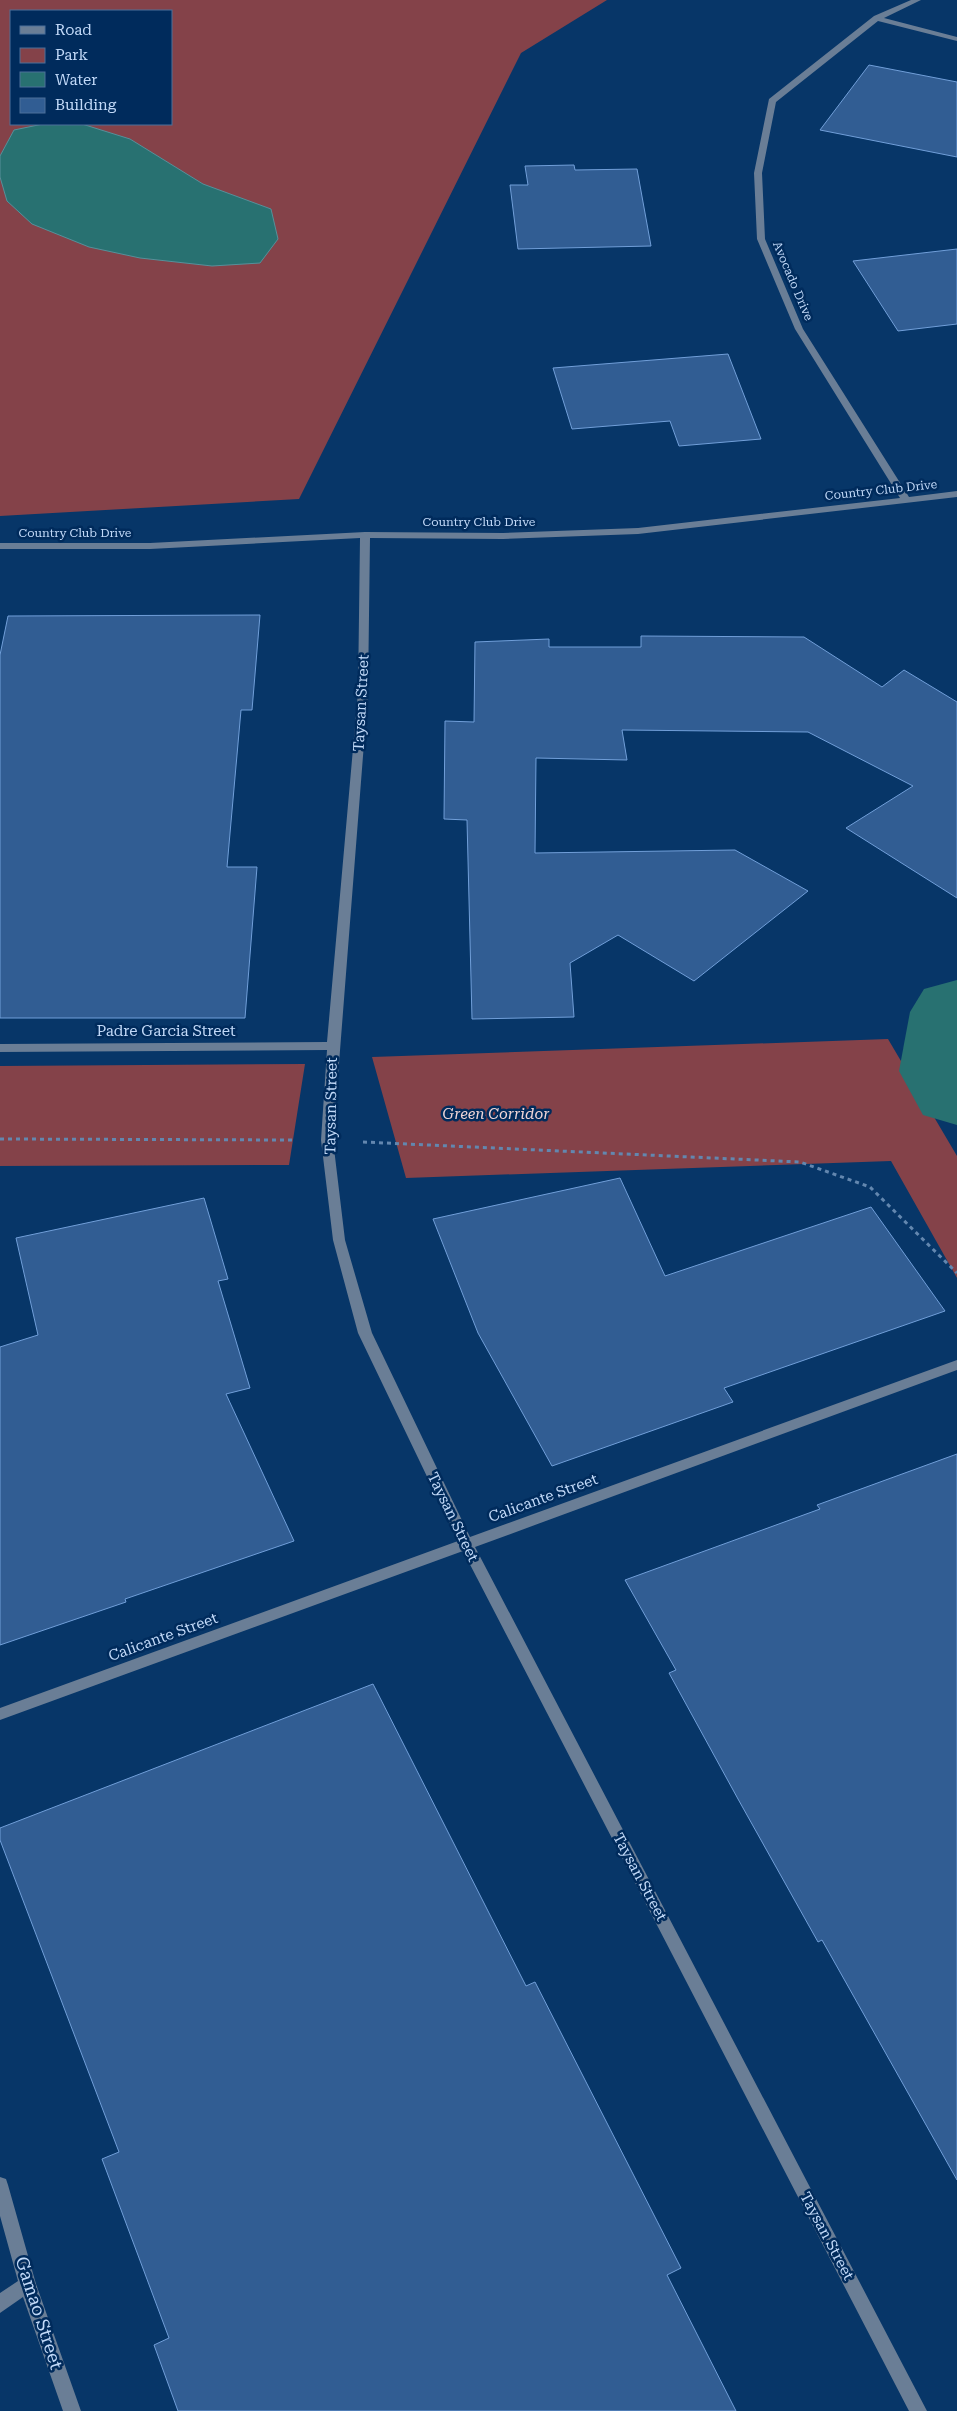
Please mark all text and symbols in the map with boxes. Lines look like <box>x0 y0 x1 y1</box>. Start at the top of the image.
legend <box>10 10 172 125</box>
text: Road <box>55 21 92 39</box>
text: Park <box>55 46 89 64</box>
text: Water <box>55 71 97 89</box>
text: Building <box>55 96 117 114</box>
street label: Avocado Drive <box>770 239 816 323</box>
street label: Country Club Drive <box>824 477 938 503</box>
street label: Country Club Drive <box>423 515 536 529</box>
street label: Country Club Drive <box>19 526 132 540</box>
street label: Taysan Street <box>349 654 373 752</box>
street label: Padre Garcia Street <box>96 1022 236 1040</box>
street label: Taysan Street <box>321 1057 341 1155</box>
park label: Green Corridor <box>443 1105 550 1123</box>
street label: Taysan Street <box>424 1469 483 1565</box>
street label: Calicante Street <box>486 1470 600 1526</box>
street label: Calicante Street <box>106 1609 220 1665</box>
street label: Taysan Street <box>609 1830 671 1924</box>
street label: Taysan Street <box>796 2189 858 2283</box>
street label: Gamao Street <box>11 2254 68 2372</box>

